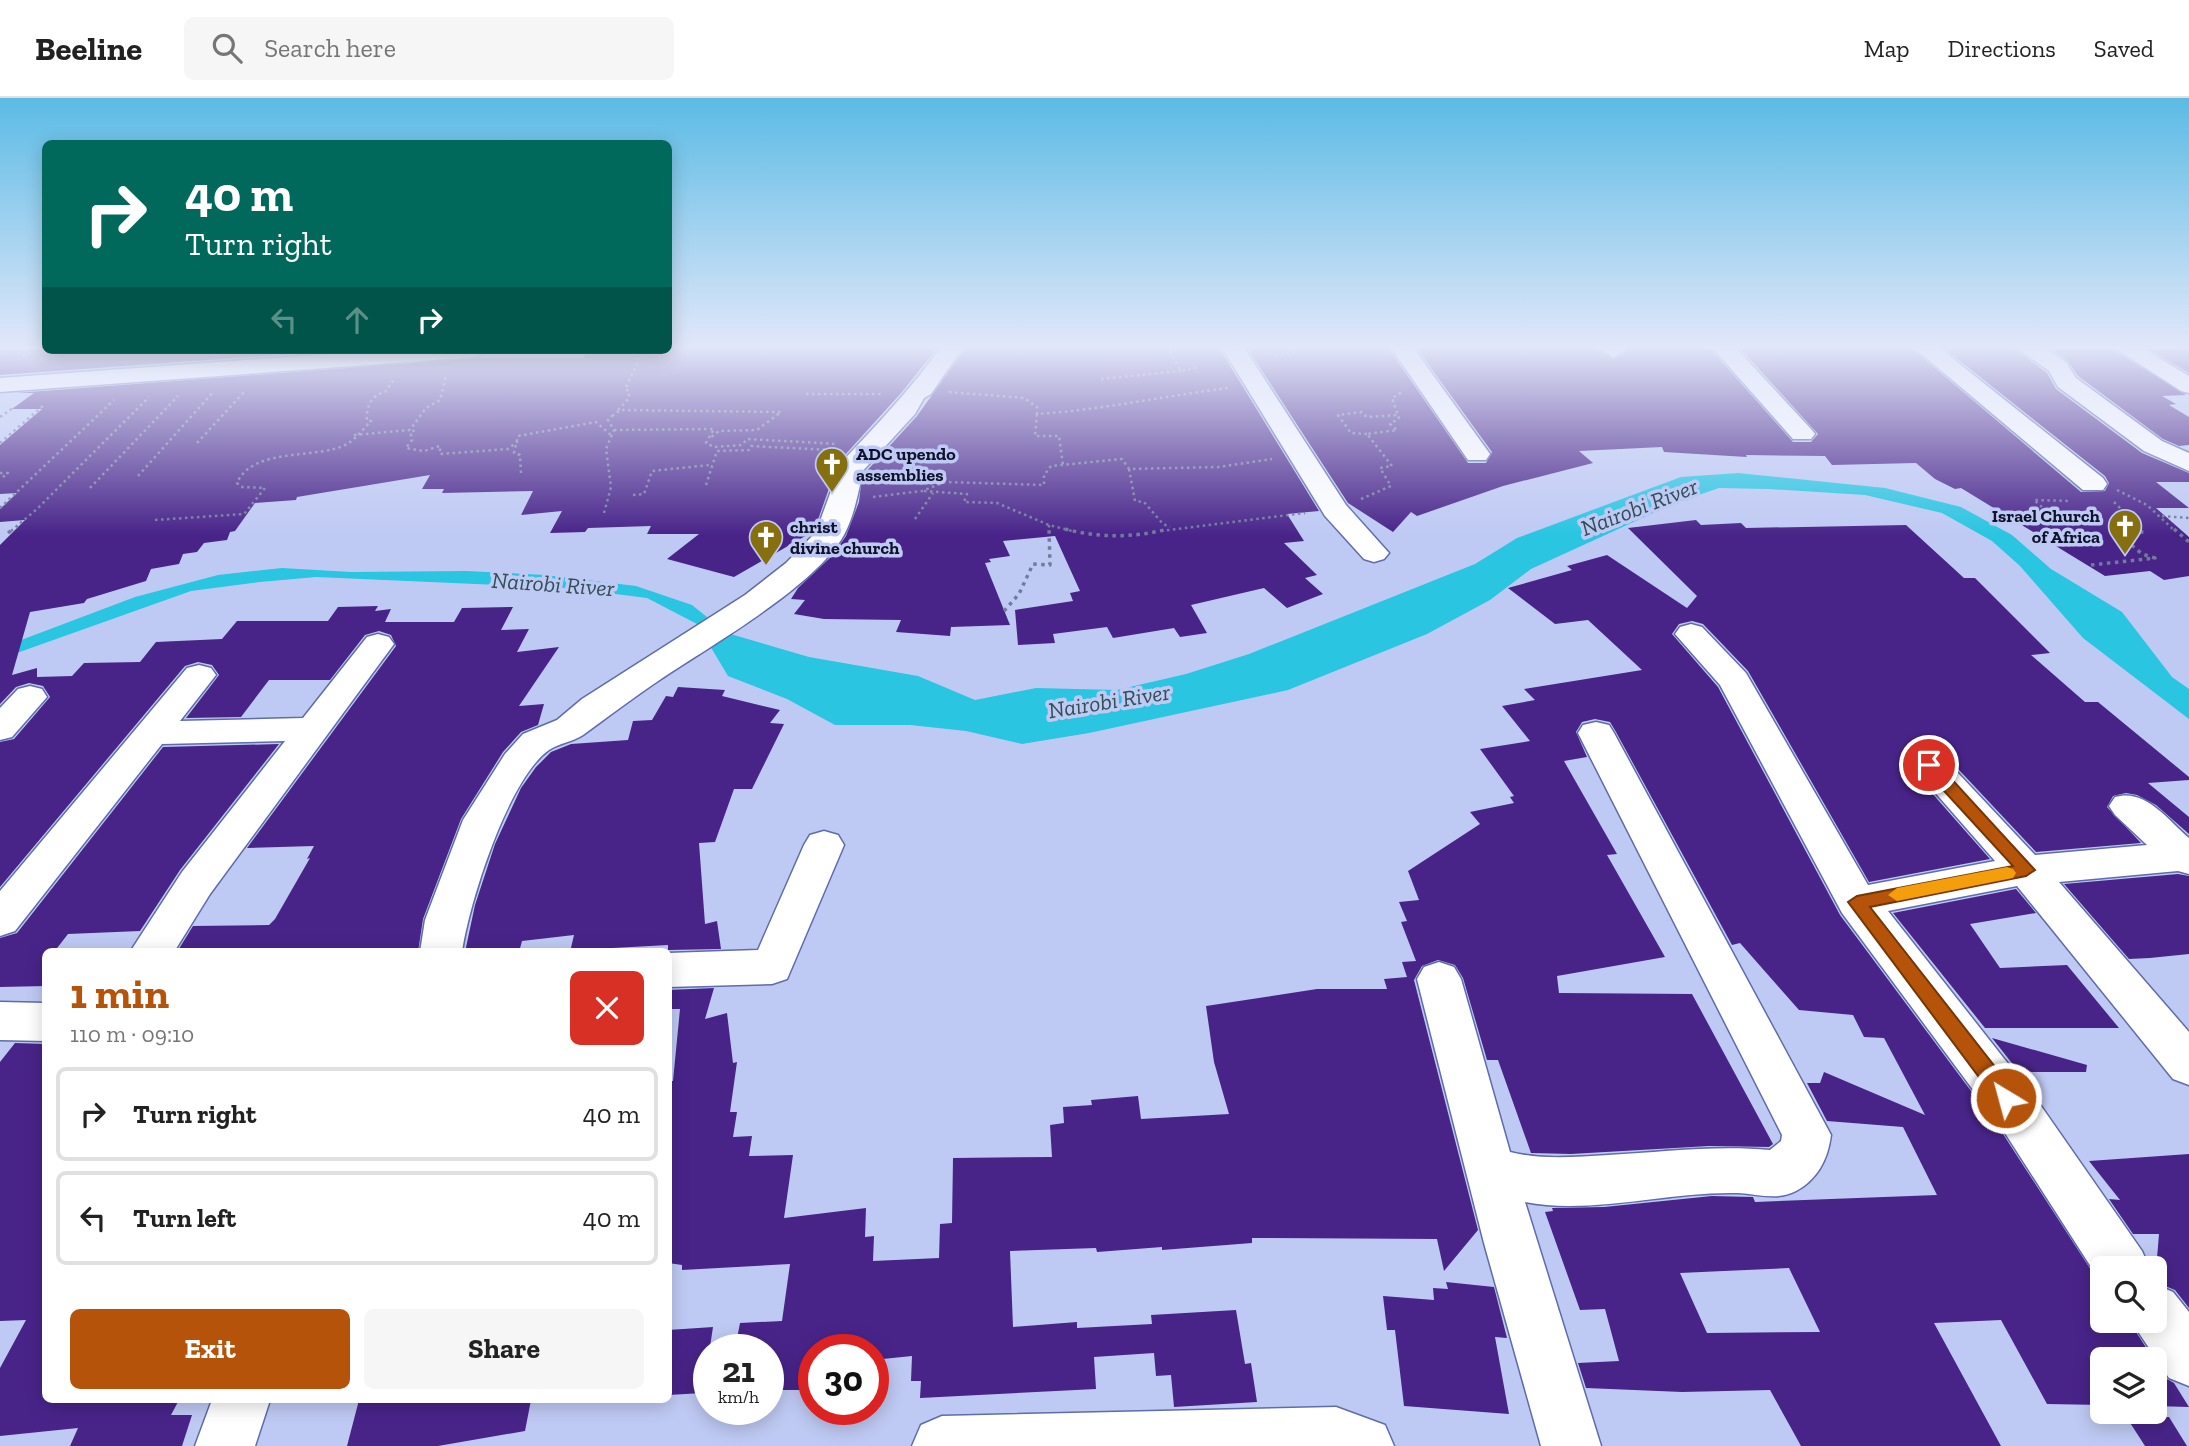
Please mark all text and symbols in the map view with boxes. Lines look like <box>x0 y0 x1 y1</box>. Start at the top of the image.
search box <box>184 17 674 80</box>
text: Beeline <box>35 29 142 68</box>
icon: search <box>208 29 246 67</box>
text: Search here <box>264 32 396 64</box>
text: Map <box>1864 34 1910 63</box>
text: Directions <box>1948 34 2056 63</box>
text: Saved <box>2094 34 2154 63</box>
text: 40 m <box>185 165 293 224</box>
icon: right <box>70 168 161 259</box>
text: Turn right <box>185 225 332 263</box>
icon: left <box>265 301 303 339</box>
icon: ahead <box>338 301 376 339</box>
icon: right <box>411 301 449 339</box>
place label: ADC upendo assemblies <box>856 443 956 486</box>
church icon: ADC upendo assemblies <box>813 445 851 494</box>
water label: Nairobi River <box>1577 472 1702 542</box>
place label: Israel Church of Africa <box>1992 505 2101 548</box>
church icon: Israel Church of Africa <box>2106 507 2144 556</box>
place label: christ divine church <box>790 516 900 559</box>
church icon: christ divine church <box>747 518 785 567</box>
water label: Nairobi River <box>491 566 615 602</box>
water label: Nairobi River <box>1046 678 1172 724</box>
pin <box>1899 735 1959 795</box>
icon: arrive <box>1910 746 1948 784</box>
text: 1 min <box>70 968 169 1019</box>
button: close <box>570 971 644 1045</box>
text: 110 m · 09:10 <box>70 1020 194 1048</box>
position arrow <box>1969 1061 2043 1135</box>
icon: right <box>74 1095 112 1133</box>
text: Turn right <box>133 1098 256 1130</box>
text: 40 m <box>583 1098 640 1130</box>
icon: left <box>74 1199 112 1237</box>
text: Turn left <box>133 1202 236 1234</box>
text: 40 m <box>583 1202 640 1234</box>
map controls <box>2090 1256 2167 1424</box>
button: search <box>2090 1256 2167 1333</box>
button: Exit <box>70 1309 350 1389</box>
button: Share <box>364 1309 644 1389</box>
speed limit sign: 30 <box>798 1334 889 1425</box>
button: layers <box>2090 1347 2167 1424</box>
text: 21 <box>722 1349 755 1391</box>
text: km/h <box>718 1386 759 1408</box>

